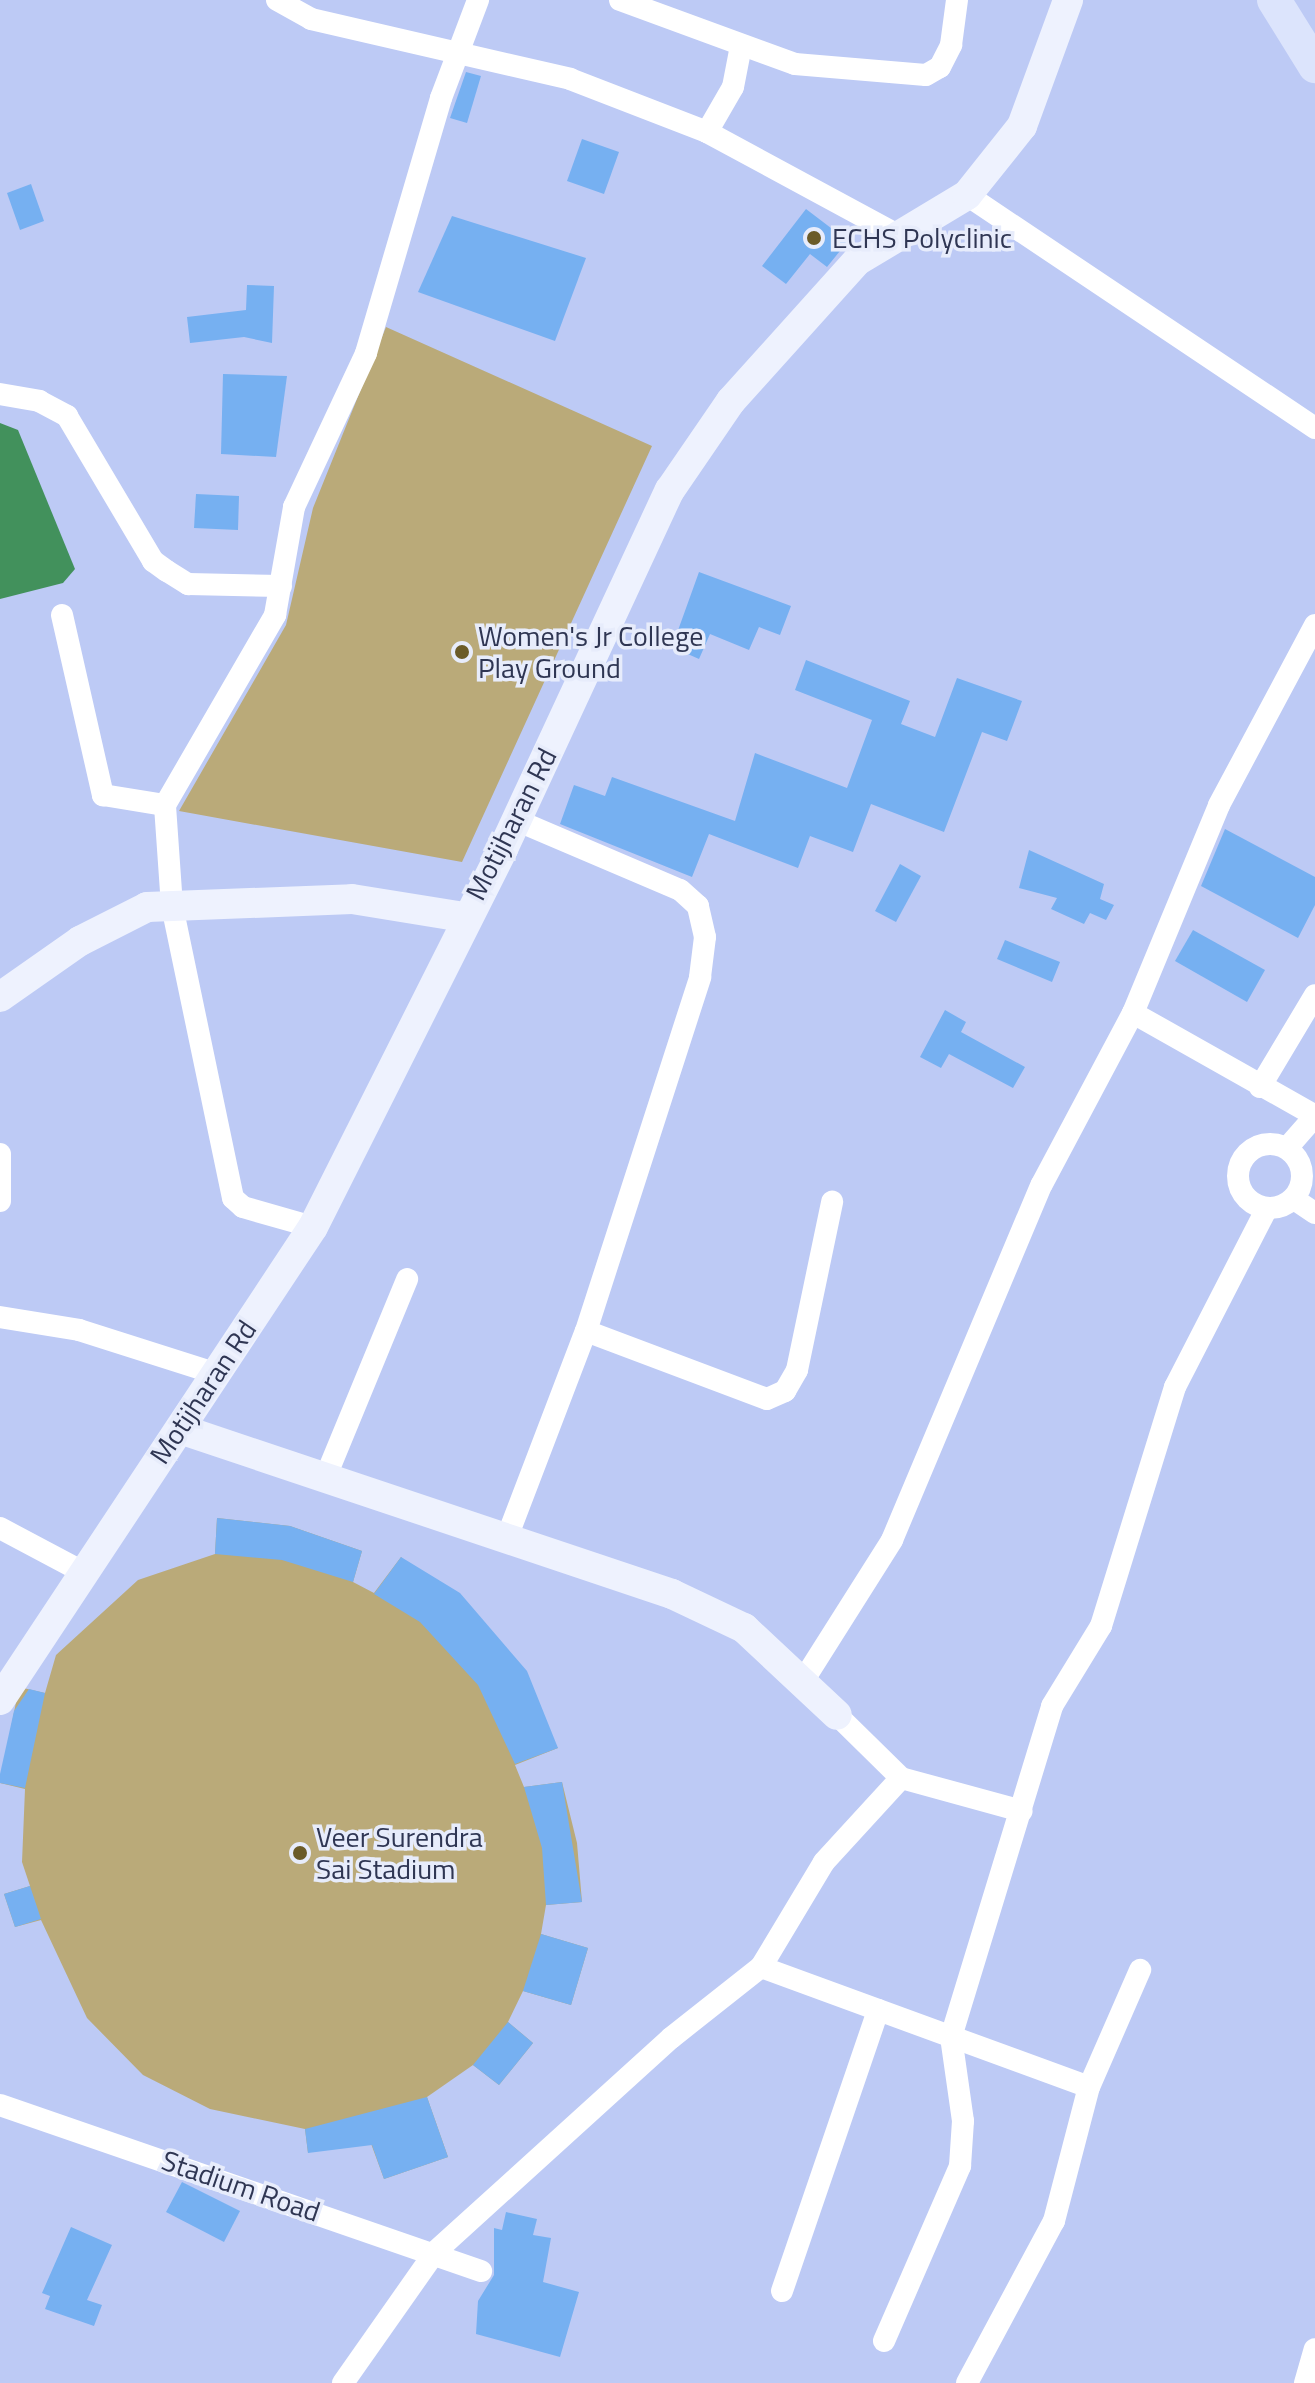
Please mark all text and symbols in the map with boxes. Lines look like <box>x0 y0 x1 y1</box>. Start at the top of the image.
place label: ECHS Polyclinic <box>832 221 1012 255</box>
marker: ECHS Polyclinic <box>803 227 825 249</box>
place label: Women's Jr College Play Ground <box>478 619 703 685</box>
marker: Women's Jr College Play Ground <box>453 643 471 661</box>
street label: Motijharan Rd <box>458 742 564 906</box>
street label: Motijharan Rd <box>143 1314 263 1470</box>
place label: Veer Surendra Sai Stadium <box>316 1820 483 1886</box>
marker: Veer Surendra Sai Stadium <box>291 1844 309 1862</box>
street label: Stadium Road <box>158 2143 324 2229</box>

